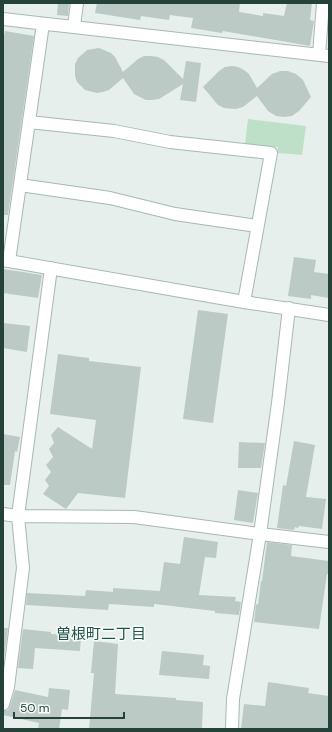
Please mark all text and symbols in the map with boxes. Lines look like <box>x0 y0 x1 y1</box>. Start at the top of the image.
district label: 曽根町二丁目 <box>56 624 146 644</box>
scale bar <box>14 694 124 720</box>
text: 50 m <box>20 700 49 716</box>

